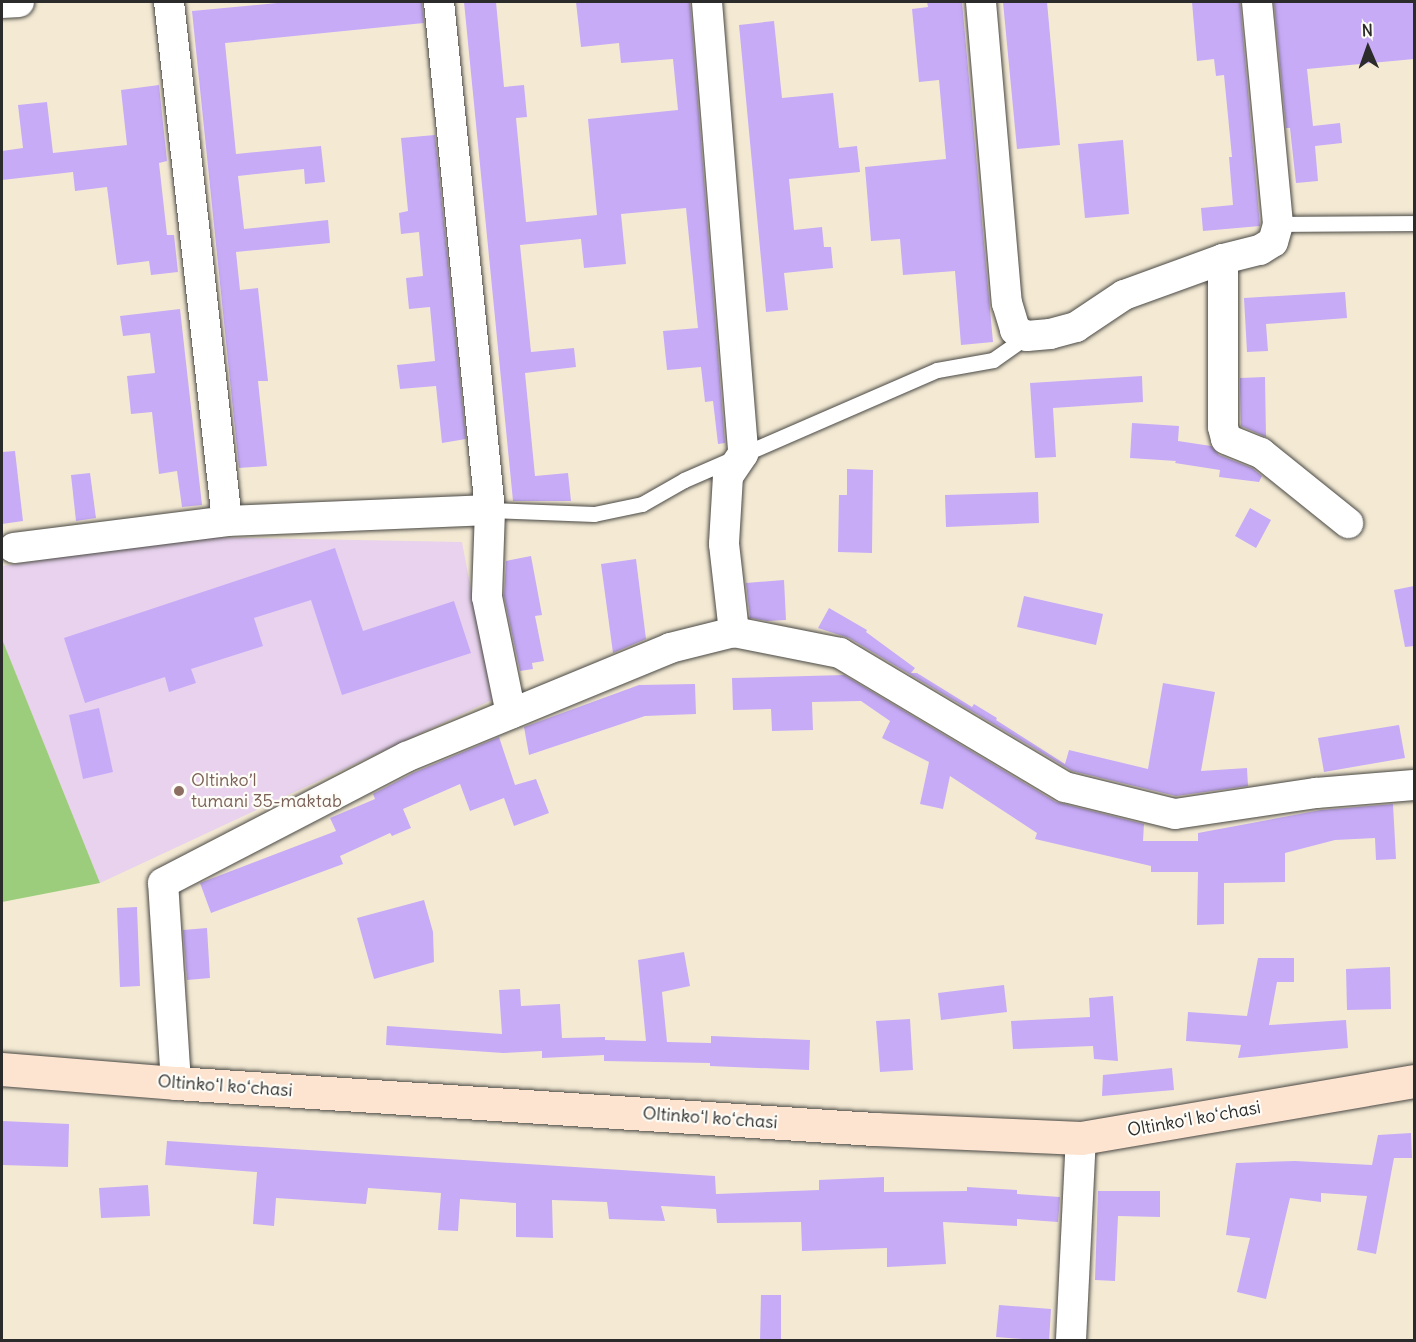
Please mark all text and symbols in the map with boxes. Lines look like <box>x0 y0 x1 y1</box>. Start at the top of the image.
north arrow <box>1338 18 1398 78</box>
text: N <box>1361 20 1373 40</box>
place label: Oltinko’l tumani 35-maktab <box>191 770 342 812</box>
marker: Oltinko’l tumani 35-maktab <box>172 784 186 798</box>
street label: Oltinkoʻl koʻchasi <box>157 1071 293 1101</box>
street label: Oltinkoʻl koʻchasi <box>1126 1097 1262 1141</box>
street label: Oltinkoʻl koʻchasi <box>642 1103 778 1133</box>

